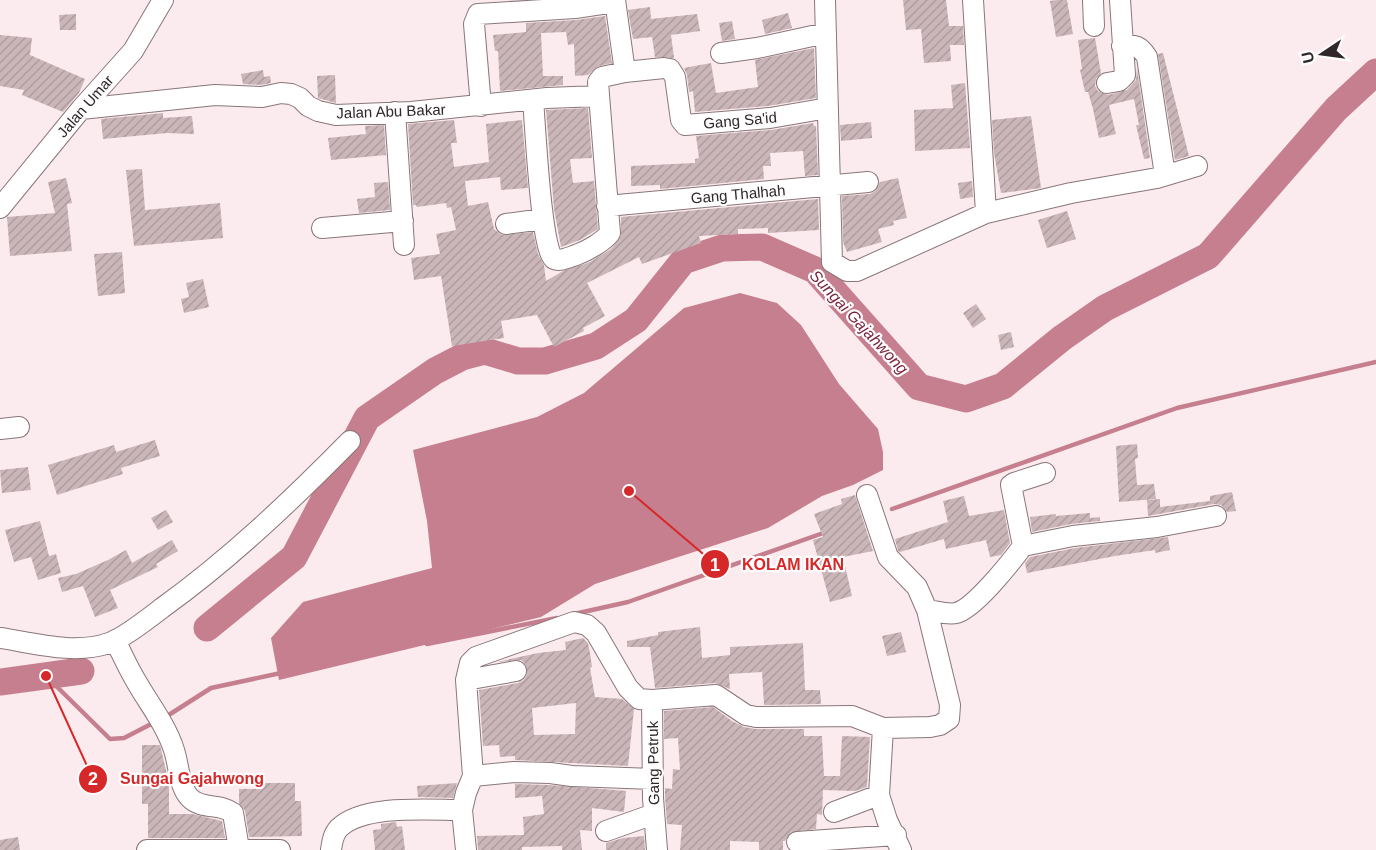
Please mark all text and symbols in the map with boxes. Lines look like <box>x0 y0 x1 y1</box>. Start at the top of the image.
north arrow <box>1292 24 1352 84</box>
text: U <box>1298 50 1317 65</box>
street label: Jalan Umar <box>53 71 117 141</box>
street label: Jalan Abu Bakar <box>336 101 446 121</box>
street label: Gang Sa'id <box>703 108 777 132</box>
street label: Gang Thalhah <box>690 181 786 207</box>
water label: Sungai Gajahwong <box>807 267 911 377</box>
callout: KOLAM IKAN <box>700 547 856 581</box>
text: 1 <box>710 555 720 575</box>
text: KOLAM IKAN <box>742 556 844 573</box>
street label: Gang Petruk <box>644 720 662 805</box>
callout: Sungai Gajahwong <box>78 762 276 796</box>
text: 2 <box>88 769 98 789</box>
text: Sungai Gajahwong <box>120 770 264 787</box>

